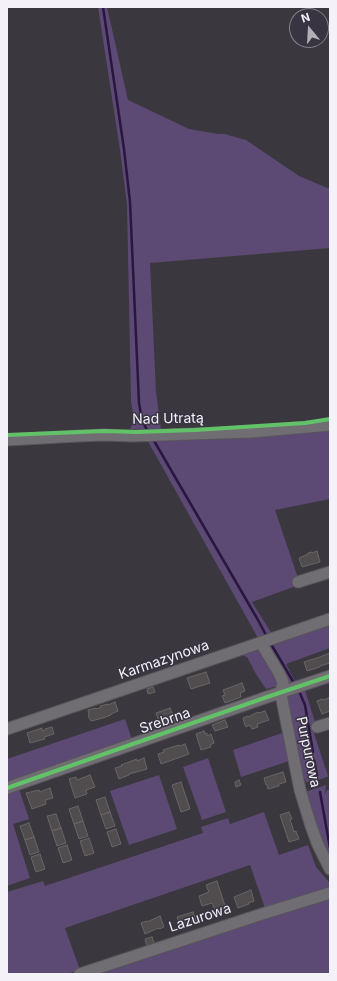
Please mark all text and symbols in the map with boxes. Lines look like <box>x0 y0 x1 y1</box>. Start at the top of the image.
north arrow <box>289 8 329 48</box>
text: N <box>299 10 312 25</box>
street label: Nad Utratą <box>132 410 204 428</box>
street label: Karmazynowa <box>117 637 211 683</box>
street label: Srebrna <box>138 705 192 737</box>
street label: Purpurowa <box>292 715 324 789</box>
street label: Lazurowa <box>167 900 233 936</box>

